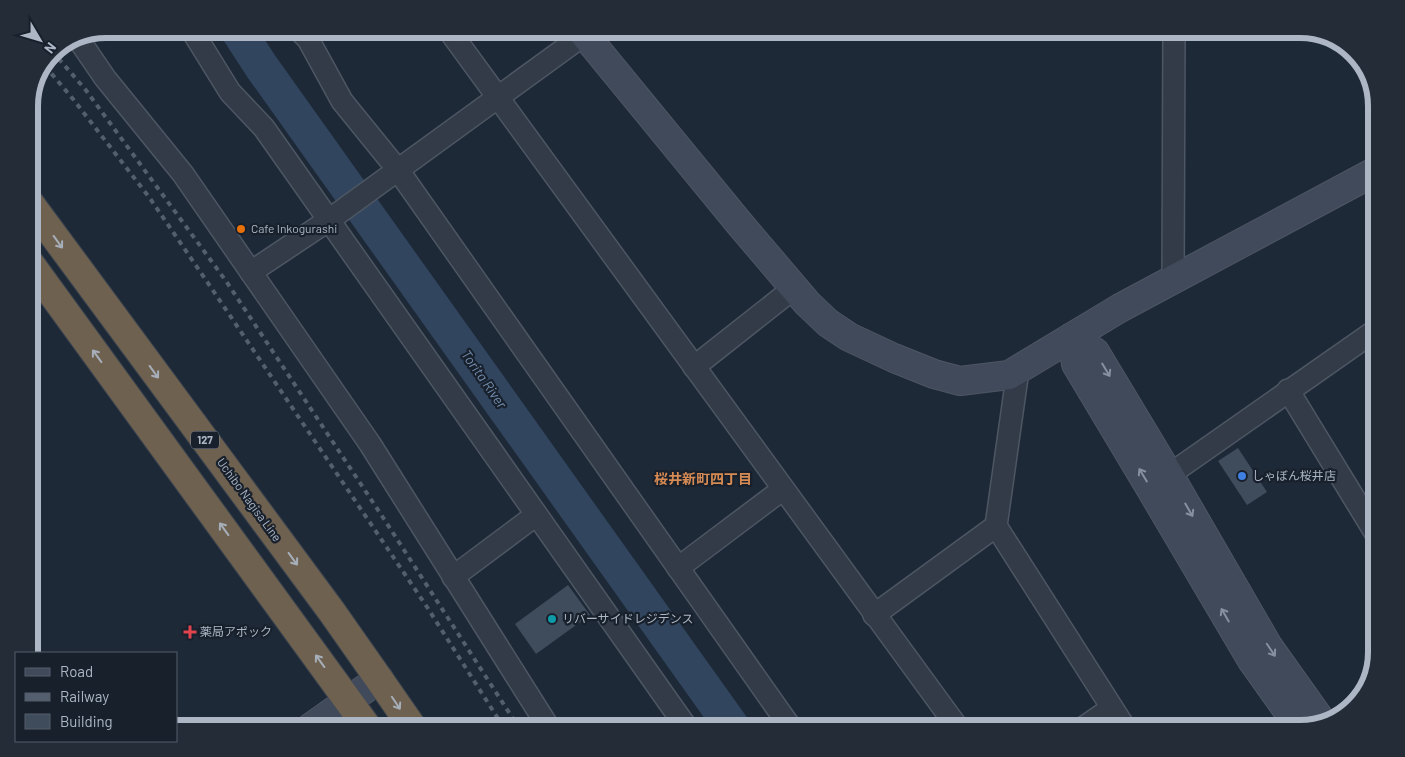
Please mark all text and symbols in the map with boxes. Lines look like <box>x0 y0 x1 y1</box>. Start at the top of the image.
north arrow <box>15 15 65 65</box>
text: N <box>41 39 60 57</box>
place label: Cafe Inkogurashi <box>251 221 337 235</box>
marker: Cafe Inkogurashi <box>235 223 247 235</box>
one-way arrow <box>53 235 63 249</box>
water label: Torita River <box>458 346 511 412</box>
one-way arrow <box>92 350 103 363</box>
one-way arrow <box>1101 362 1111 376</box>
one-way arrow <box>149 365 160 378</box>
road number: 127 <box>191 432 219 448</box>
street label: Uchibo Nagisa Line <box>215 455 285 544</box>
one-way arrow <box>1137 468 1147 482</box>
place label: しゃぼん桜井店 <box>1252 468 1336 482</box>
district label: 桜井新町四丁目 <box>654 470 752 487</box>
marker: しゃぼん桜井店 <box>1236 470 1248 482</box>
one-way arrow <box>1184 502 1194 517</box>
one-way arrow <box>219 523 229 537</box>
one-way arrow <box>287 552 298 565</box>
one-way arrow <box>1219 608 1229 622</box>
place label: リバーサイドレジデンス <box>562 611 694 625</box>
marker: リバーサイドレジデンス <box>546 613 558 625</box>
place label: 薬局アポック <box>200 624 272 638</box>
marker: 薬局アポック <box>184 626 196 638</box>
one-way arrow <box>1266 643 1276 657</box>
legend <box>15 652 178 742</box>
one-way arrow <box>314 655 325 668</box>
text: Road <box>60 662 93 680</box>
text: Railway <box>60 687 109 705</box>
one-way arrow <box>391 696 401 710</box>
text: Building <box>60 712 113 730</box>

